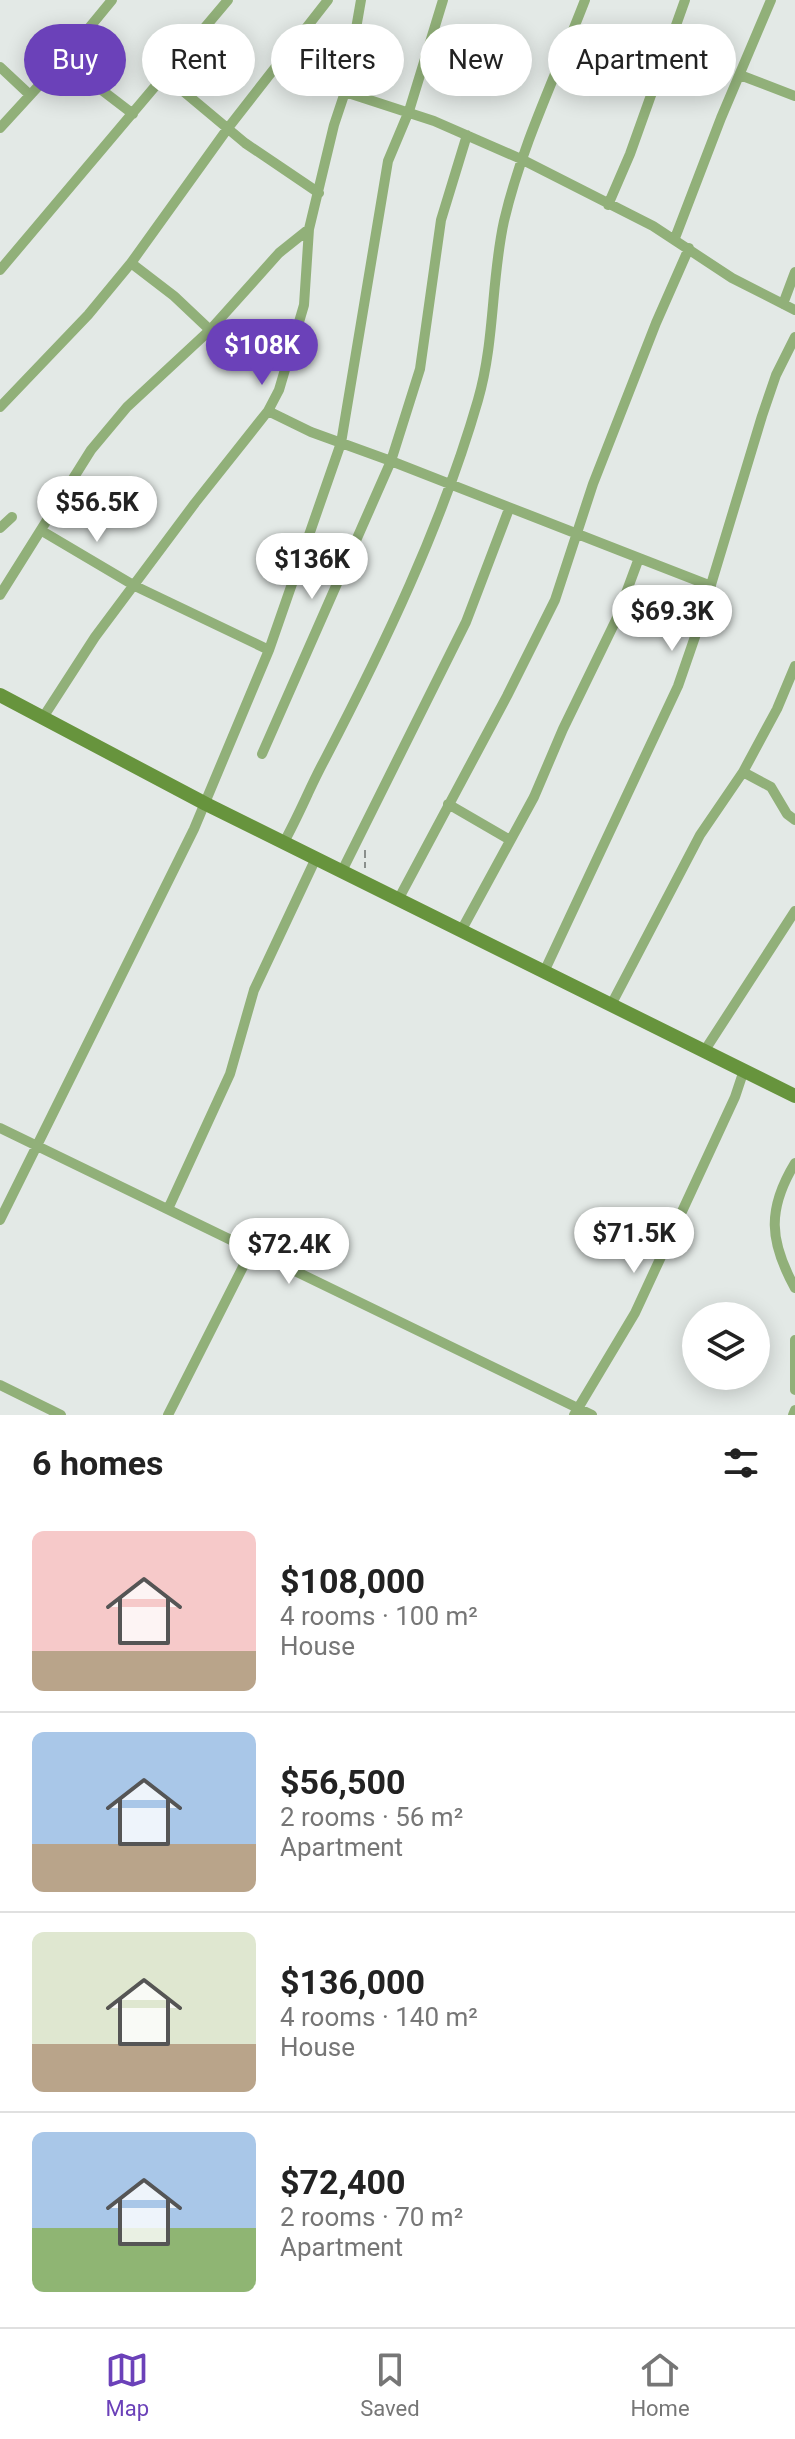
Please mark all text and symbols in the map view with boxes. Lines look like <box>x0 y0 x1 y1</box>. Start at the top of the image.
chip: Buy <box>24 24 126 96</box>
chip: Rent <box>142 24 255 96</box>
chip: Filters <box>271 24 404 96</box>
chip: New <box>420 24 532 96</box>
chip: Apartment <box>548 24 736 96</box>
pin: $108K <box>206 319 318 387</box>
text: $108K <box>224 330 300 360</box>
pin: $56.5K <box>32 476 162 544</box>
text: $56.5K <box>55 487 139 517</box>
pin: $136K <box>256 533 368 601</box>
text: $136K <box>274 544 350 574</box>
pin: $69.3K <box>607 585 737 653</box>
text: $69.3K <box>630 596 714 626</box>
pin: $71.5K <box>569 1207 699 1275</box>
pin: $72.4K <box>224 1218 354 1286</box>
text: $71.5K <box>592 1218 676 1248</box>
text: $72.4K <box>247 1229 331 1259</box>
map controls <box>682 1302 770 1390</box>
button: layers <box>682 1302 770 1390</box>
icon: filters <box>719 1441 763 1485</box>
text: 6 homes <box>32 1443 163 1483</box>
text: $108,000 <box>280 1561 425 1601</box>
icon: home <box>96 1563 192 1659</box>
text: 4 rooms · 100 m² <box>280 1601 478 1631</box>
text: House <box>280 1631 355 1661</box>
text: $56,500 <box>280 1762 405 1802</box>
icon: home <box>96 1764 192 1860</box>
text: 2 rooms · 56 m² <box>280 1802 463 1832</box>
text: Apartment <box>280 1832 403 1862</box>
text: $136,000 <box>280 1962 425 2002</box>
icon: home <box>96 1964 192 2060</box>
text: 4 rooms · 140 m² <box>280 2002 478 2032</box>
text: House <box>280 2032 355 2062</box>
text: $72,400 <box>280 2162 405 2202</box>
icon: home <box>96 2164 192 2260</box>
text: 2 rooms · 70 m² <box>280 2202 463 2232</box>
text: Apartment <box>280 2232 403 2262</box>
tab: Map <box>105 2348 149 2421</box>
tab: Saved <box>360 2348 420 2421</box>
tab: Home <box>630 2348 690 2421</box>

